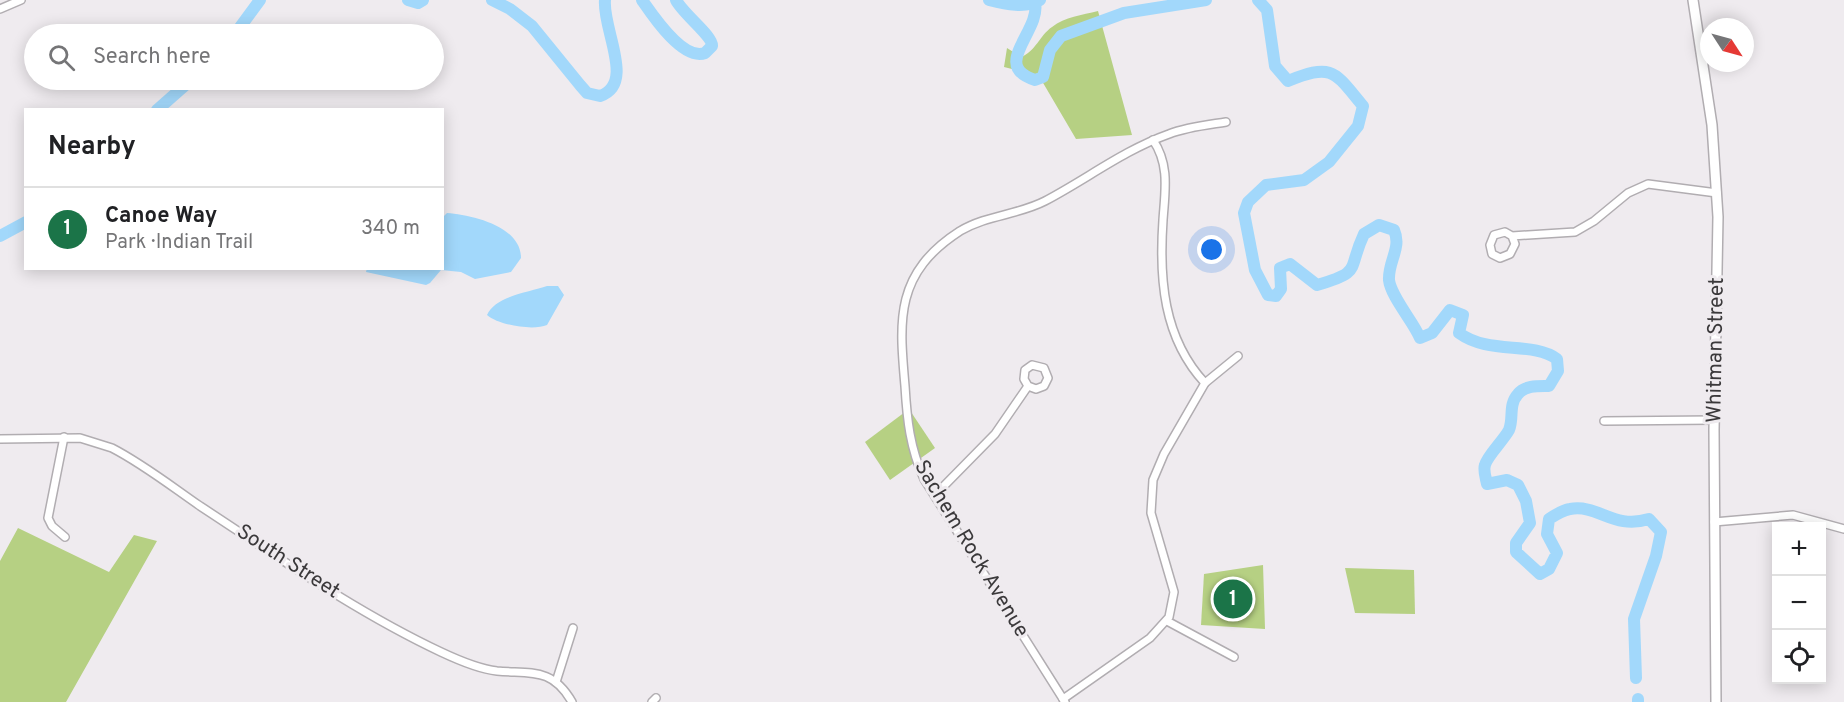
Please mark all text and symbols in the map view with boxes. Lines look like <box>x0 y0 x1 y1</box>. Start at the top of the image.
north arrow <box>1700 18 1754 72</box>
search box <box>24 24 444 90</box>
icon: search <box>45 41 78 74</box>
text: Search here <box>93 44 211 71</box>
text: Nearby <box>48 131 136 164</box>
text: Canoe Way <box>105 203 217 230</box>
text: 1 <box>64 216 72 242</box>
text: 340 m <box>361 216 420 242</box>
text: Park · Indian Trail <box>105 230 253 256</box>
your location <box>1197 235 1226 264</box>
street label: Whitman Street <box>1701 277 1731 423</box>
street label: Sachem Rock Avenue <box>907 455 1035 643</box>
street label: South Street <box>231 519 345 605</box>
map controls <box>1772 522 1826 684</box>
button: + <box>1772 522 1826 576</box>
pin: 1 <box>1214 576 1252 622</box>
button: − <box>1772 576 1826 630</box>
button: locate <box>1772 630 1826 684</box>

